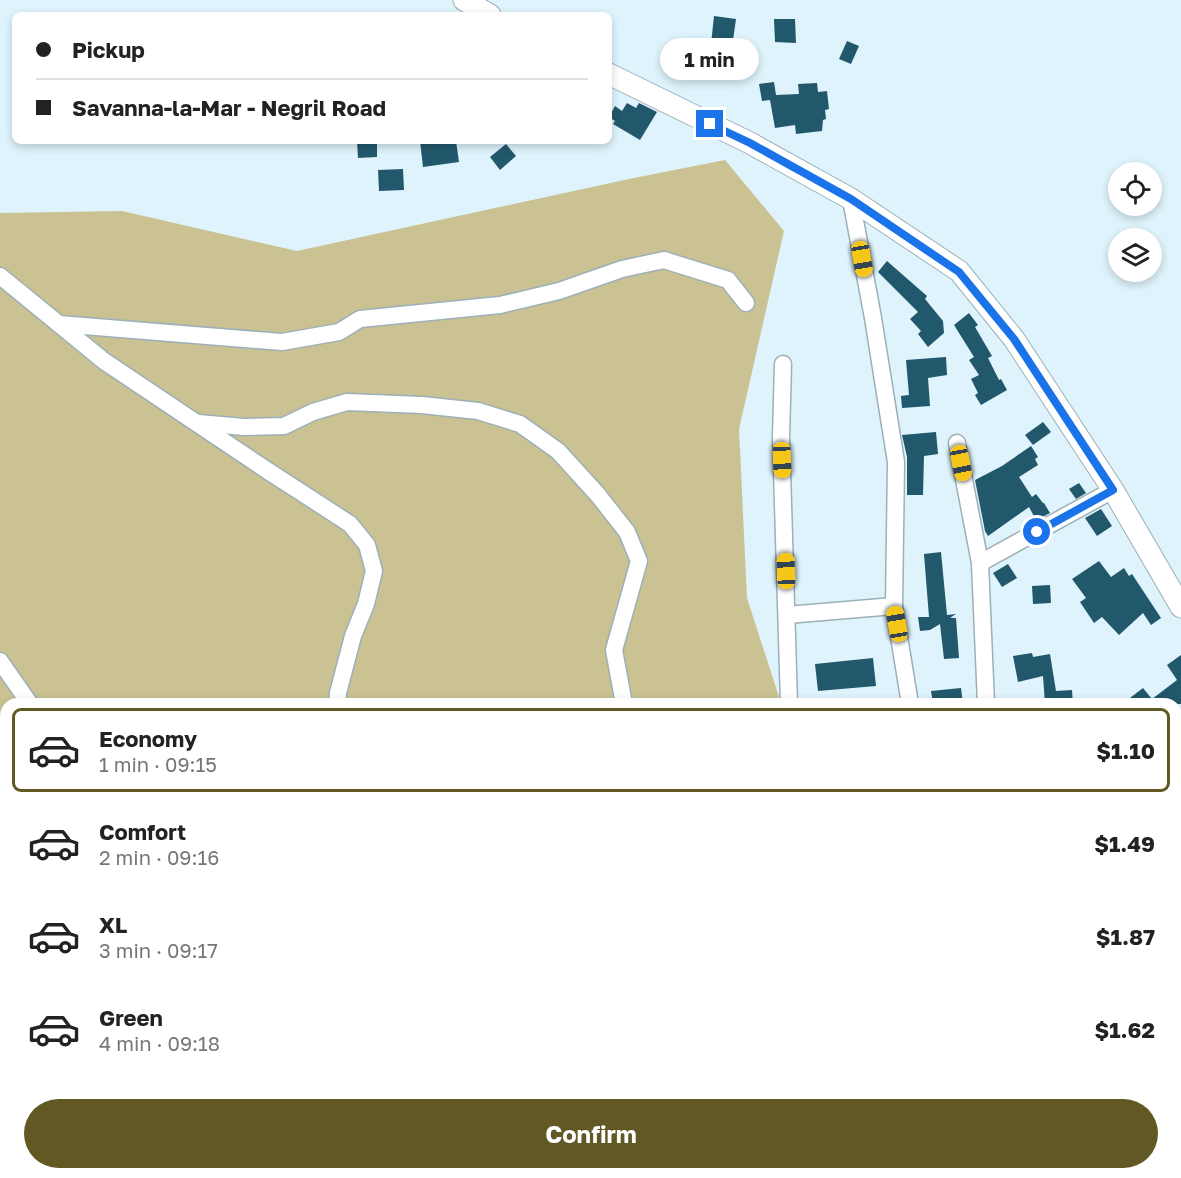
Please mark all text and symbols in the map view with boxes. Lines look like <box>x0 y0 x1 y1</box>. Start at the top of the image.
text: Pickup <box>72 36 145 63</box>
callout: 1 min <box>660 37 760 79</box>
text: 1 min <box>684 47 735 71</box>
text: Savanna-la-Mar - Negril Road <box>72 94 386 121</box>
route end <box>696 110 723 137</box>
map controls <box>1108 162 1162 282</box>
button: locate <box>1108 162 1162 216</box>
button: layers <box>1108 228 1162 282</box>
car <box>850 240 874 278</box>
car <box>772 442 792 478</box>
car <box>949 444 973 482</box>
route start <box>1023 518 1050 545</box>
car <box>776 553 796 589</box>
car <box>885 605 909 643</box>
icon: car <box>27 723 81 777</box>
text: Economy <box>99 725 197 752</box>
text: $1.10 <box>1096 737 1155 764</box>
text: 1 min · 09:15 <box>99 752 217 776</box>
icon: car <box>27 816 81 870</box>
text: Comfort <box>99 818 186 845</box>
text: $1.49 <box>1094 830 1155 857</box>
text: 2 min · 09:16 <box>99 845 219 869</box>
icon: car <box>27 909 81 963</box>
text: XL <box>99 911 127 938</box>
text: $1.87 <box>1096 923 1155 950</box>
text: 3 min · 09:17 <box>99 938 218 962</box>
icon: car <box>27 1002 81 1056</box>
text: Green <box>99 1004 163 1031</box>
text: $1.62 <box>1094 1016 1155 1043</box>
text: 4 min · 09:18 <box>99 1031 220 1055</box>
button: Confirm <box>24 1099 1158 1168</box>

